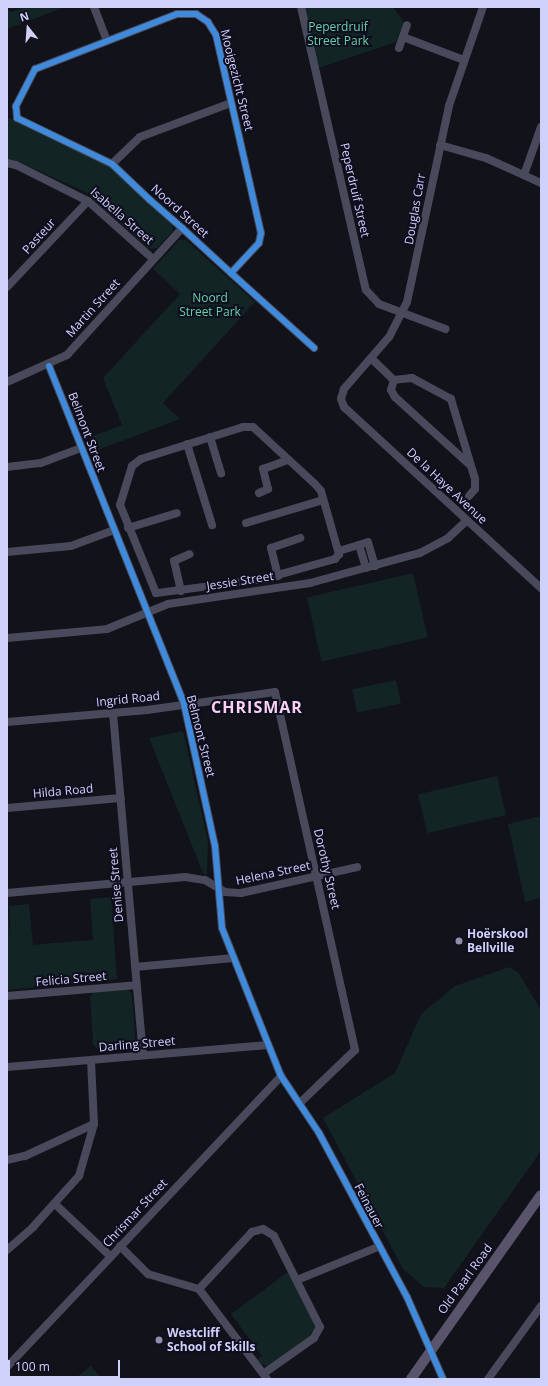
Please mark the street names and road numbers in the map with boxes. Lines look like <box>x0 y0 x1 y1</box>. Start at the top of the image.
street label: Mooigezicht Street <box>217 28 257 132</box>
street label: Peperdruif Street <box>337 141 373 239</box>
street label: Douglas Carr <box>402 172 428 246</box>
street label: Noord Street <box>148 181 212 241</box>
street label: Isabella Street <box>87 185 157 247</box>
street label: Pasteur <box>19 215 59 257</box>
street label: Martin Street <box>63 276 123 340</box>
street label: Belmont Street <box>65 390 109 474</box>
street label: De la Haye Avenue <box>404 445 490 527</box>
street label: Jessie Street <box>205 569 275 593</box>
street label: Ingrid Road <box>95 688 161 710</box>
street label: Belmont Street <box>184 693 218 779</box>
street label: Hilda Road <box>32 781 94 801</box>
street label: Dorothy Street <box>311 827 343 911</box>
street label: Denise Street <box>106 847 126 923</box>
street label: Helena Street <box>234 858 312 888</box>
street label: Felicia Street <box>35 969 107 989</box>
street label: Darling Street <box>98 1033 176 1055</box>
street label: Chrismar Street <box>100 1176 170 1250</box>
street label: Feinauer <box>351 1181 387 1231</box>
street label: Old Paarl Road <box>435 1241 495 1317</box>

